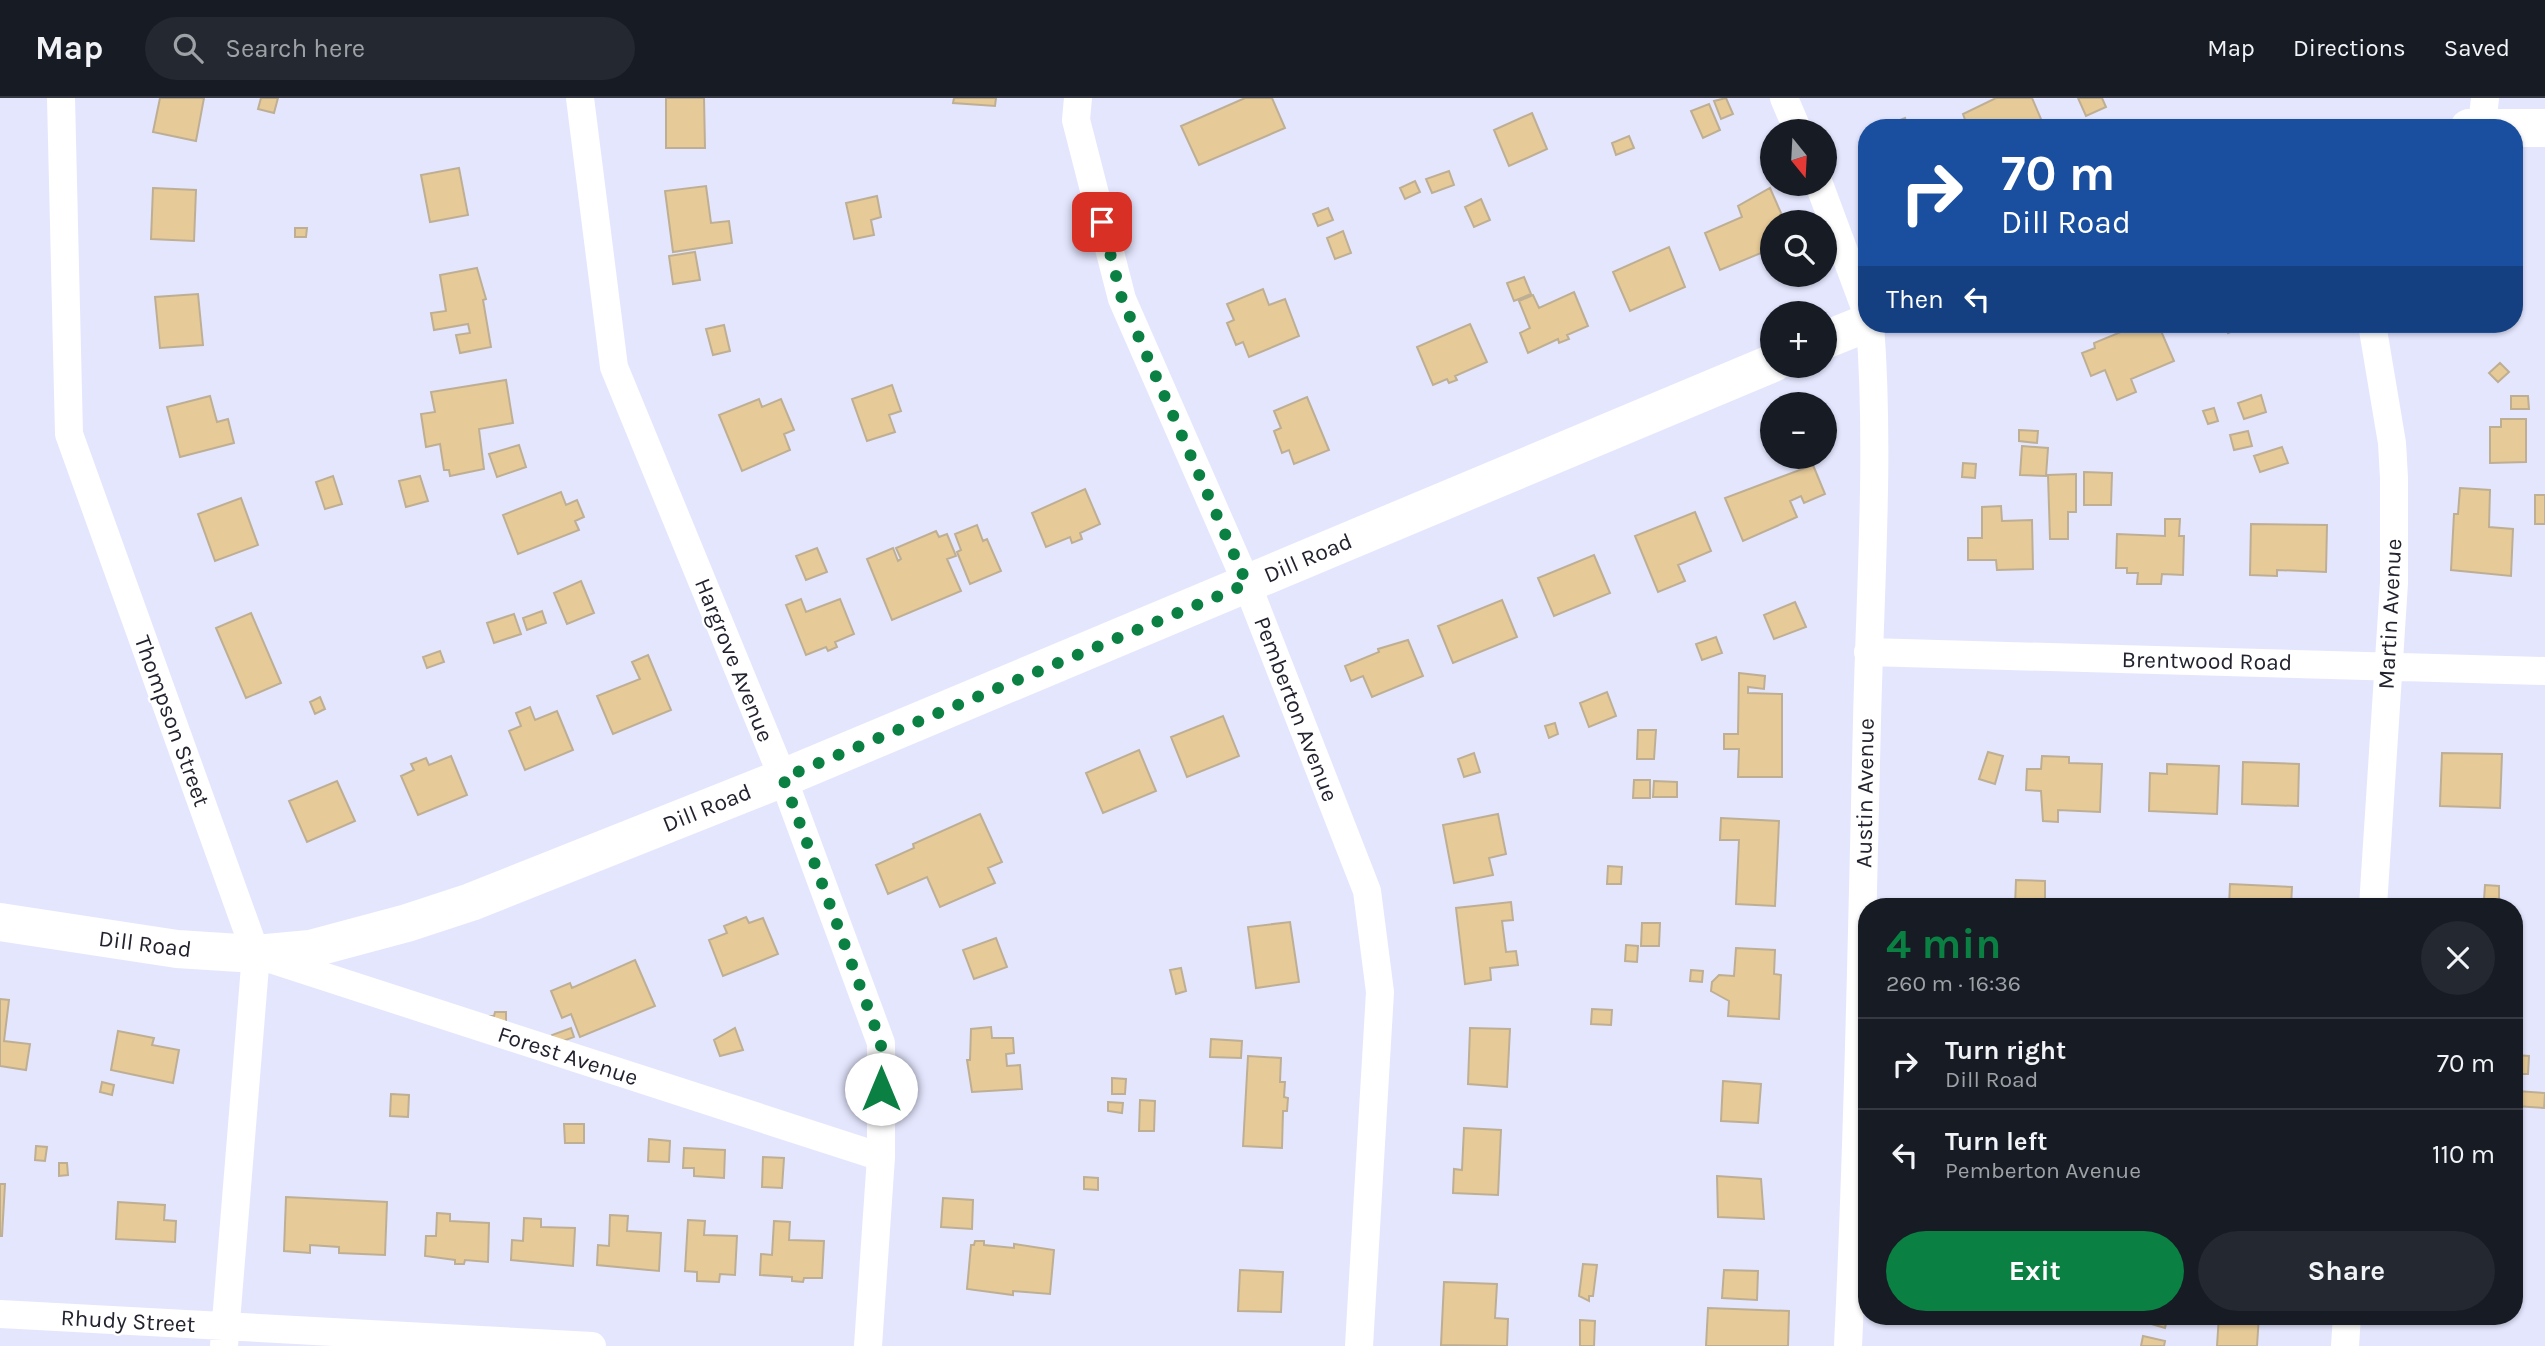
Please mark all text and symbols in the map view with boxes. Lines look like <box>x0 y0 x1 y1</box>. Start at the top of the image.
search box <box>145 17 635 80</box>
text: Map <box>35 29 103 67</box>
icon: search <box>169 29 207 67</box>
text: Search here <box>225 33 365 64</box>
text: Map <box>2207 34 2255 62</box>
text: Directions <box>2293 34 2406 62</box>
text: Saved <box>2444 34 2510 62</box>
north arrow <box>1760 119 1838 196</box>
map controls <box>1760 119 1837 469</box>
text: 70 m <box>2001 145 2115 202</box>
icon: right <box>1886 147 1977 238</box>
pin <box>1072 192 1132 252</box>
icon: arrive <box>1083 203 1121 241</box>
text: Dill Road <box>2001 204 2131 241</box>
button: search <box>1760 210 1837 287</box>
icon: left <box>1958 280 1996 318</box>
text: Then <box>1886 284 1944 315</box>
button: + <box>1760 301 1837 378</box>
button: − <box>1760 392 1837 469</box>
street label: Dill Road <box>1260 527 1356 589</box>
street label: Martin Avenue <box>2373 538 2407 690</box>
street label: Hargrove Avenue <box>689 574 779 746</box>
street label: Pemberton Avenue <box>1248 613 1344 805</box>
street label: Thompson Street <box>129 632 216 811</box>
street label: Brentwood Road <box>2121 646 2293 676</box>
street label: Austin Avenue <box>1850 718 1880 868</box>
street label: Dill Road <box>659 778 755 838</box>
text: 4 min <box>1886 919 2001 969</box>
button: close <box>2421 921 2495 995</box>
street label: Dill Road <box>97 925 193 963</box>
text: 260 m · 16:36 <box>1886 970 2021 997</box>
street label: Forest Avenue <box>494 1021 642 1091</box>
text: Turn right <box>1945 1035 2066 1066</box>
icon: right <box>1886 1045 1924 1083</box>
text: 70 m <box>2437 1048 2495 1079</box>
position arrow <box>844 1052 918 1126</box>
text: Dill Road <box>1945 1066 2038 1093</box>
text: Turn left <box>1945 1126 2047 1157</box>
icon: left <box>1886 1136 1924 1174</box>
text: 110 m <box>2432 1139 2495 1170</box>
text: Pemberton Avenue <box>1945 1157 2141 1184</box>
button: Exit <box>1886 1231 2184 1311</box>
button: Share <box>2198 1231 2495 1311</box>
street label: Rhudy Street <box>60 1304 196 1338</box>

